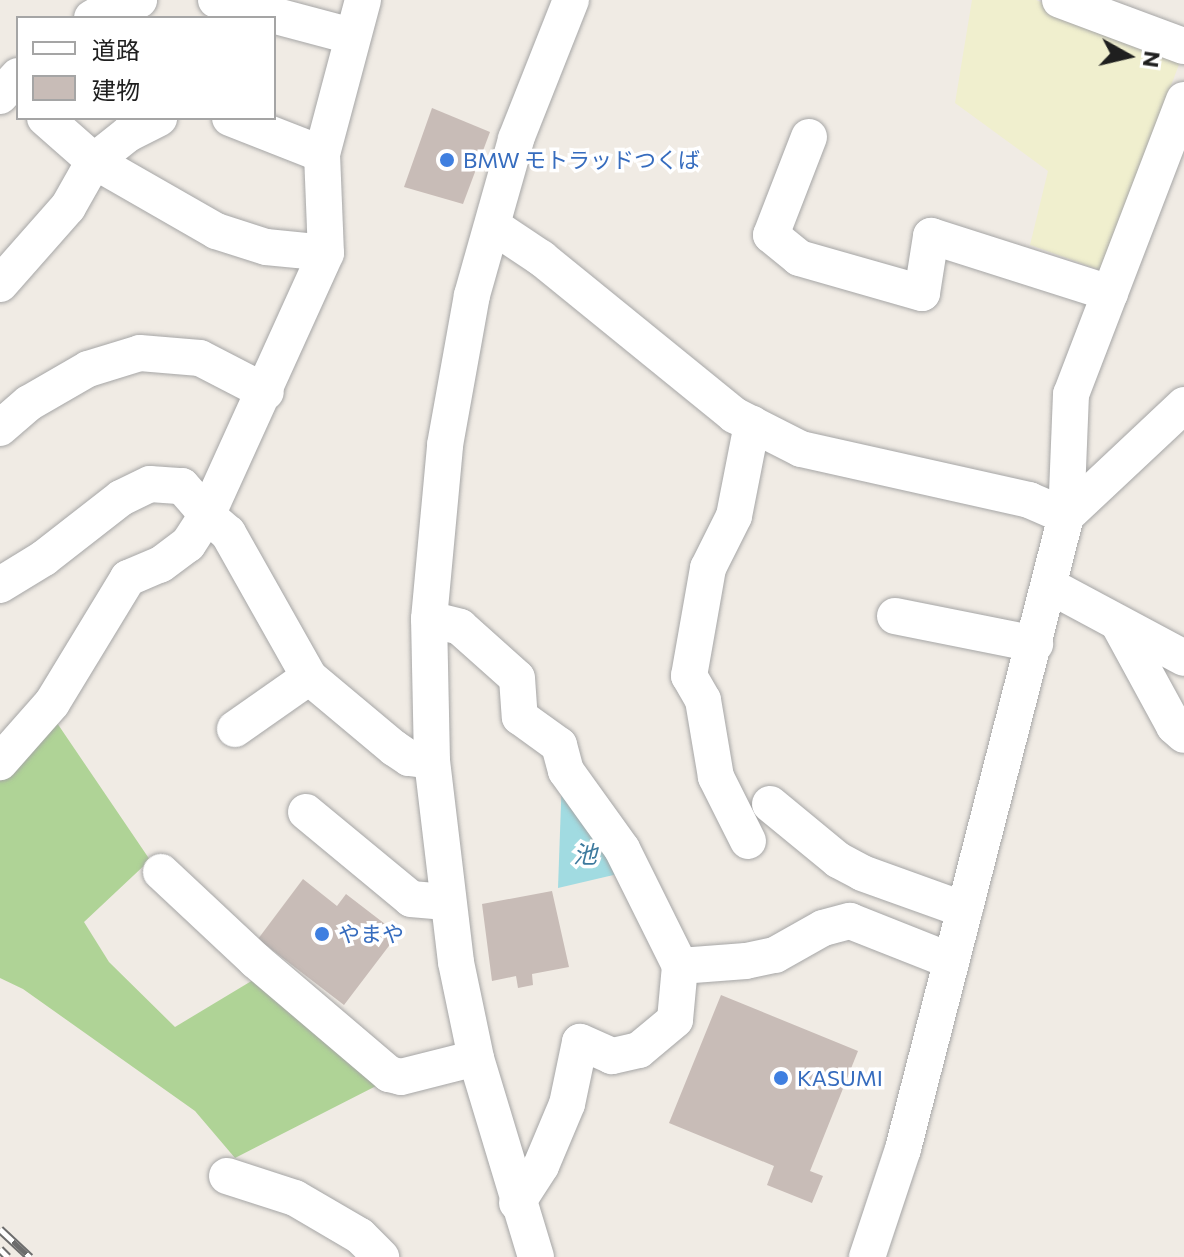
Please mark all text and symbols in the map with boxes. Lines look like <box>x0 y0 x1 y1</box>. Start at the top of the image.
legend <box>16 16 276 120</box>
north arrow <box>1088 16 1168 96</box>
text: 道路 <box>92 35 140 64</box>
text: N <box>1138 49 1167 69</box>
text: 建物 <box>92 75 140 104</box>
place label: BMW モトラッドつくば <box>463 147 700 173</box>
marker: BMW モトラッドつくば <box>438 151 456 169</box>
water label: 池 <box>573 840 597 868</box>
place label: やまや <box>338 921 404 947</box>
marker: やまや <box>313 925 331 943</box>
place label: KASUMI <box>797 1065 883 1091</box>
marker: KASUMI <box>772 1069 790 1087</box>

